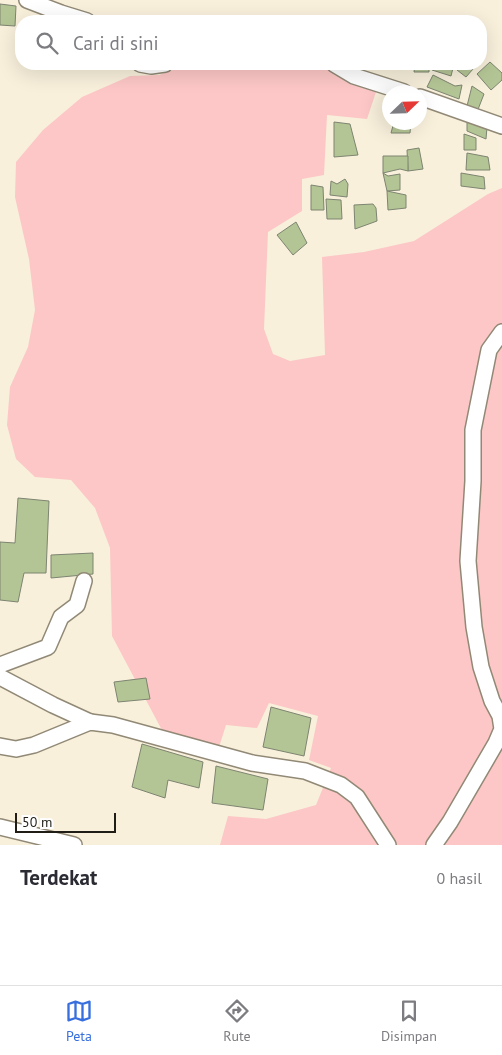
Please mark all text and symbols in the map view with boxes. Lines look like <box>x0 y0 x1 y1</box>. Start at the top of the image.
search box <box>15 15 487 70</box>
icon: search <box>33 29 61 57</box>
text: Cari di sini <box>73 31 159 55</box>
north arrow <box>382 85 427 130</box>
scale bar <box>15 810 116 833</box>
text: 50 m <box>22 813 52 831</box>
text: Terdekat <box>20 864 97 891</box>
text: 0 hasil <box>437 868 482 888</box>
tab: Peta <box>65 997 93 1045</box>
tab: Rute <box>223 997 251 1045</box>
tab: Disimpan <box>381 997 437 1045</box>

